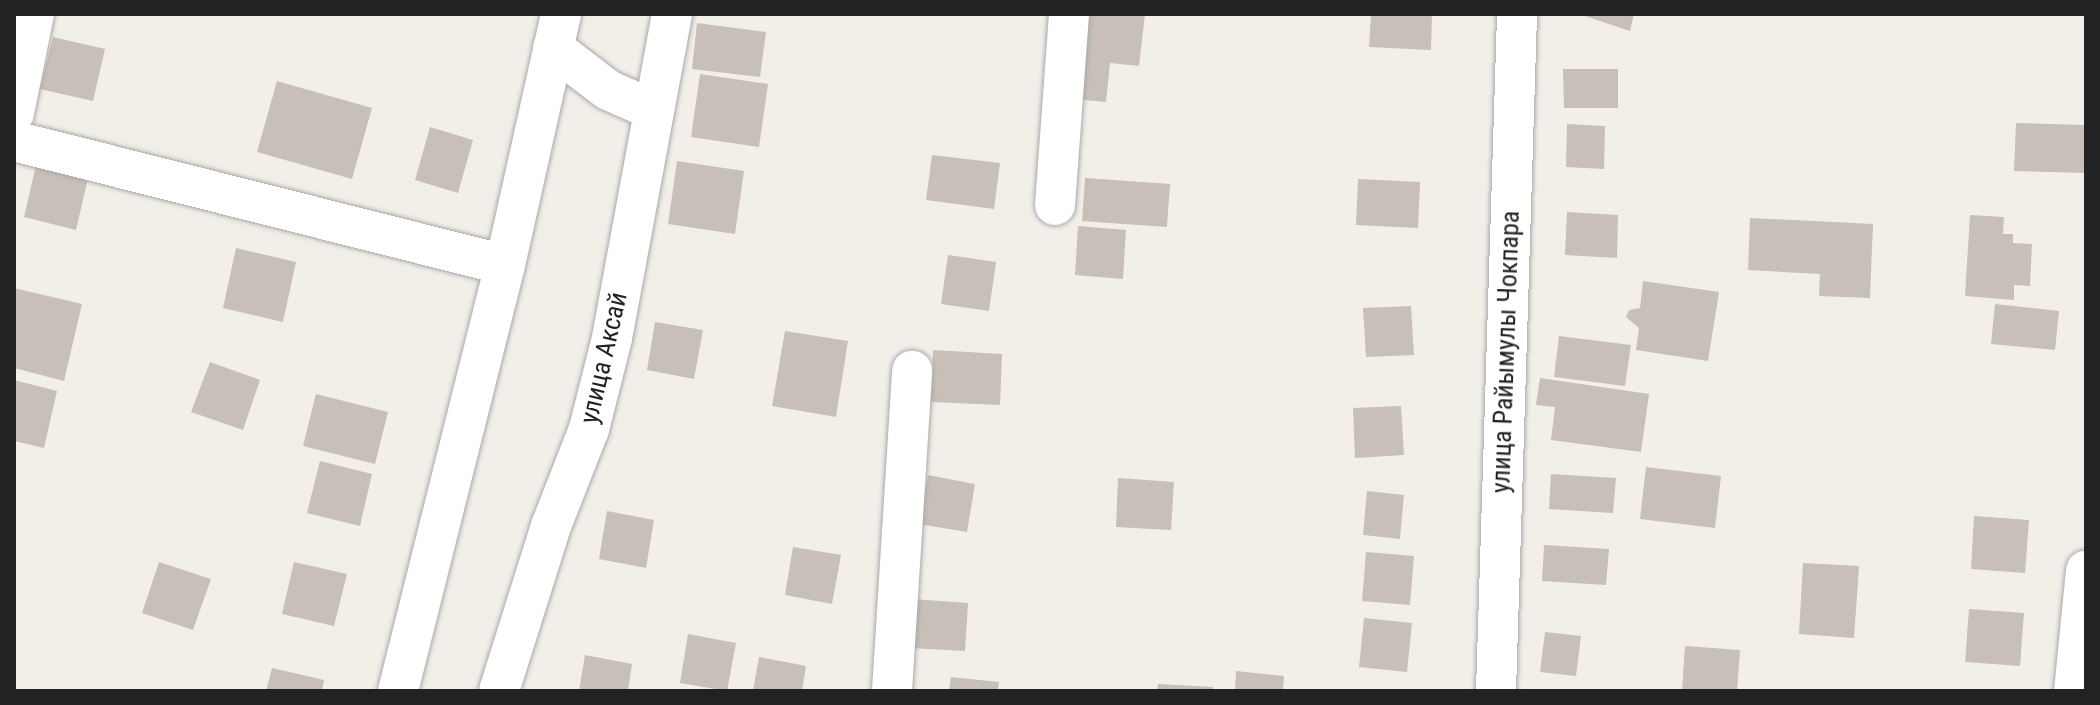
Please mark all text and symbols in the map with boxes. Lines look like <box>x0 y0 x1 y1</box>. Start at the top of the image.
street label: улица Райымулы Чокпара <box>1485 210 1527 494</box>
street label: улица Аксай <box>574 289 634 427</box>

